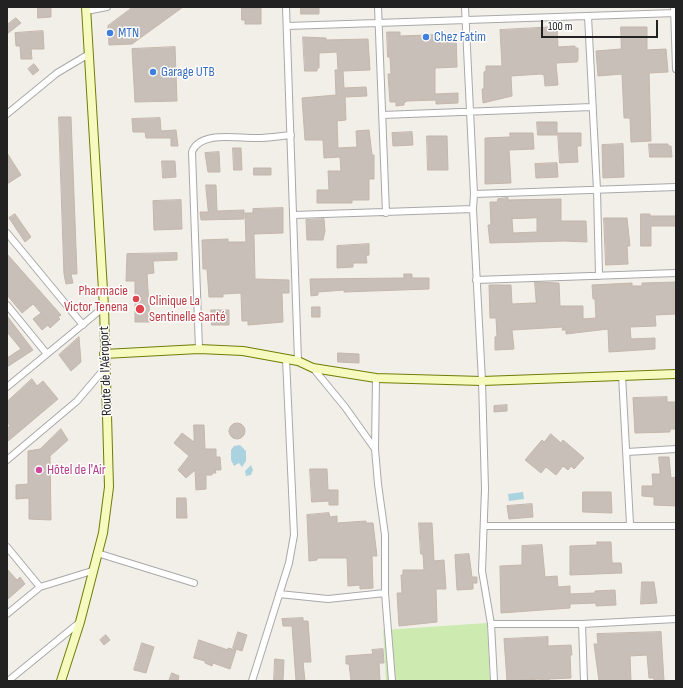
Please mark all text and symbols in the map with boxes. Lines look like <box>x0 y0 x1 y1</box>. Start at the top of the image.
scale bar <box>543 12 660 38</box>
text: 100 m <box>548 19 573 34</box>
place label: MTN <box>118 25 139 41</box>
marker: MTN <box>105 28 115 38</box>
place label: Chez Fatim <box>434 29 486 45</box>
marker: Chez Fatim <box>421 32 431 42</box>
place label: Garage UTB <box>161 64 215 80</box>
marker: Garage UTB <box>148 67 158 77</box>
place label: Pharmacie Victor Tenena <box>64 283 128 316</box>
place label: Clinique La Sentinelle Santé <box>149 293 226 326</box>
marker: Pharmacie Victor Tenena <box>131 294 141 304</box>
marker: Clinique La Sentinelle Santé <box>134 303 146 315</box>
street label: Route de l'Aéroport <box>96 326 116 416</box>
place label: Hôtel de l'Air <box>47 462 106 478</box>
marker: Hôtel de l'Air <box>34 465 44 475</box>

